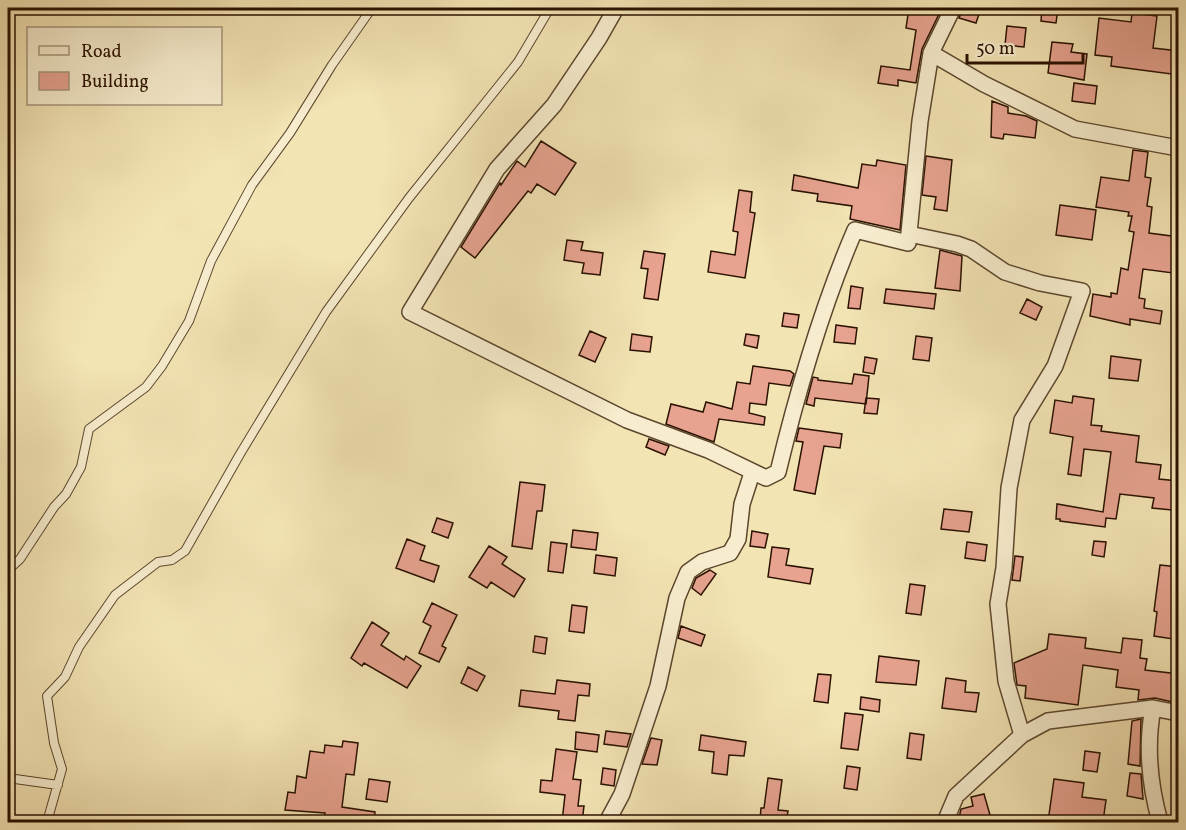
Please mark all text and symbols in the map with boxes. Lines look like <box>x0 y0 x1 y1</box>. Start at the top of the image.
legend <box>27 27 222 105</box>
scale bar <box>967 27 1082 65</box>
text: 50 m <box>976 37 1015 62</box>
text: Road <box>81 40 122 65</box>
text: Building <box>81 70 149 95</box>

